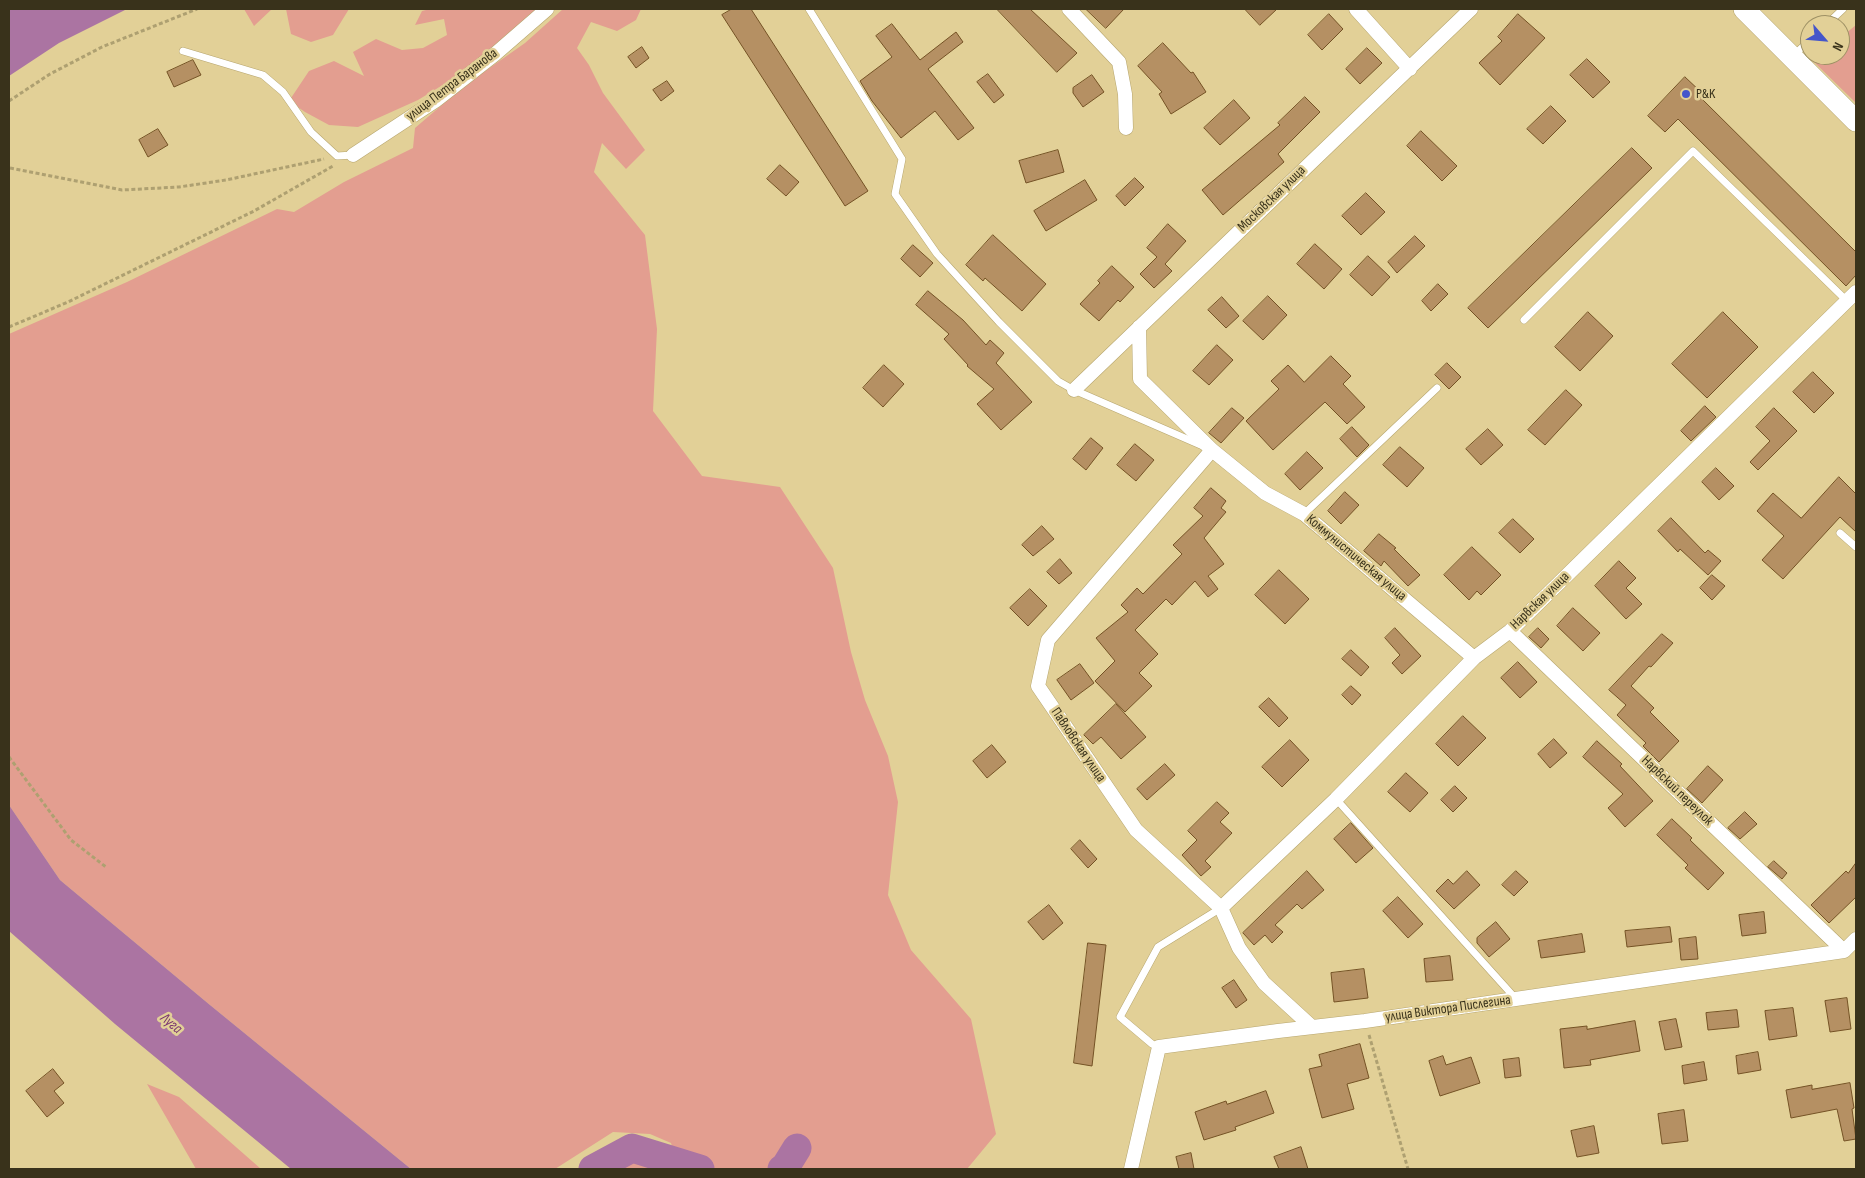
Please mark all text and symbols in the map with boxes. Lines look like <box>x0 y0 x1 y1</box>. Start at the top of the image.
north arrow <box>1800 15 1850 65</box>
text: N <box>1829 39 1847 54</box>
street label: улица Петра Баранова <box>403 45 501 125</box>
place label: P&K <box>1696 86 1715 102</box>
marker: P&K <box>1680 88 1692 100</box>
street label: Московская улица <box>1235 162 1309 236</box>
street label: Коммунистическая улица <box>1302 511 1410 605</box>
street label: Нарвская улица <box>1507 569 1573 633</box>
street label: Павловская улица <box>1047 705 1109 785</box>
street label: Нарвский переулок <box>1638 753 1716 829</box>
street label: улица Виктора Пислегина <box>1384 992 1512 1026</box>
water label: Луга <box>156 1010 186 1038</box>

